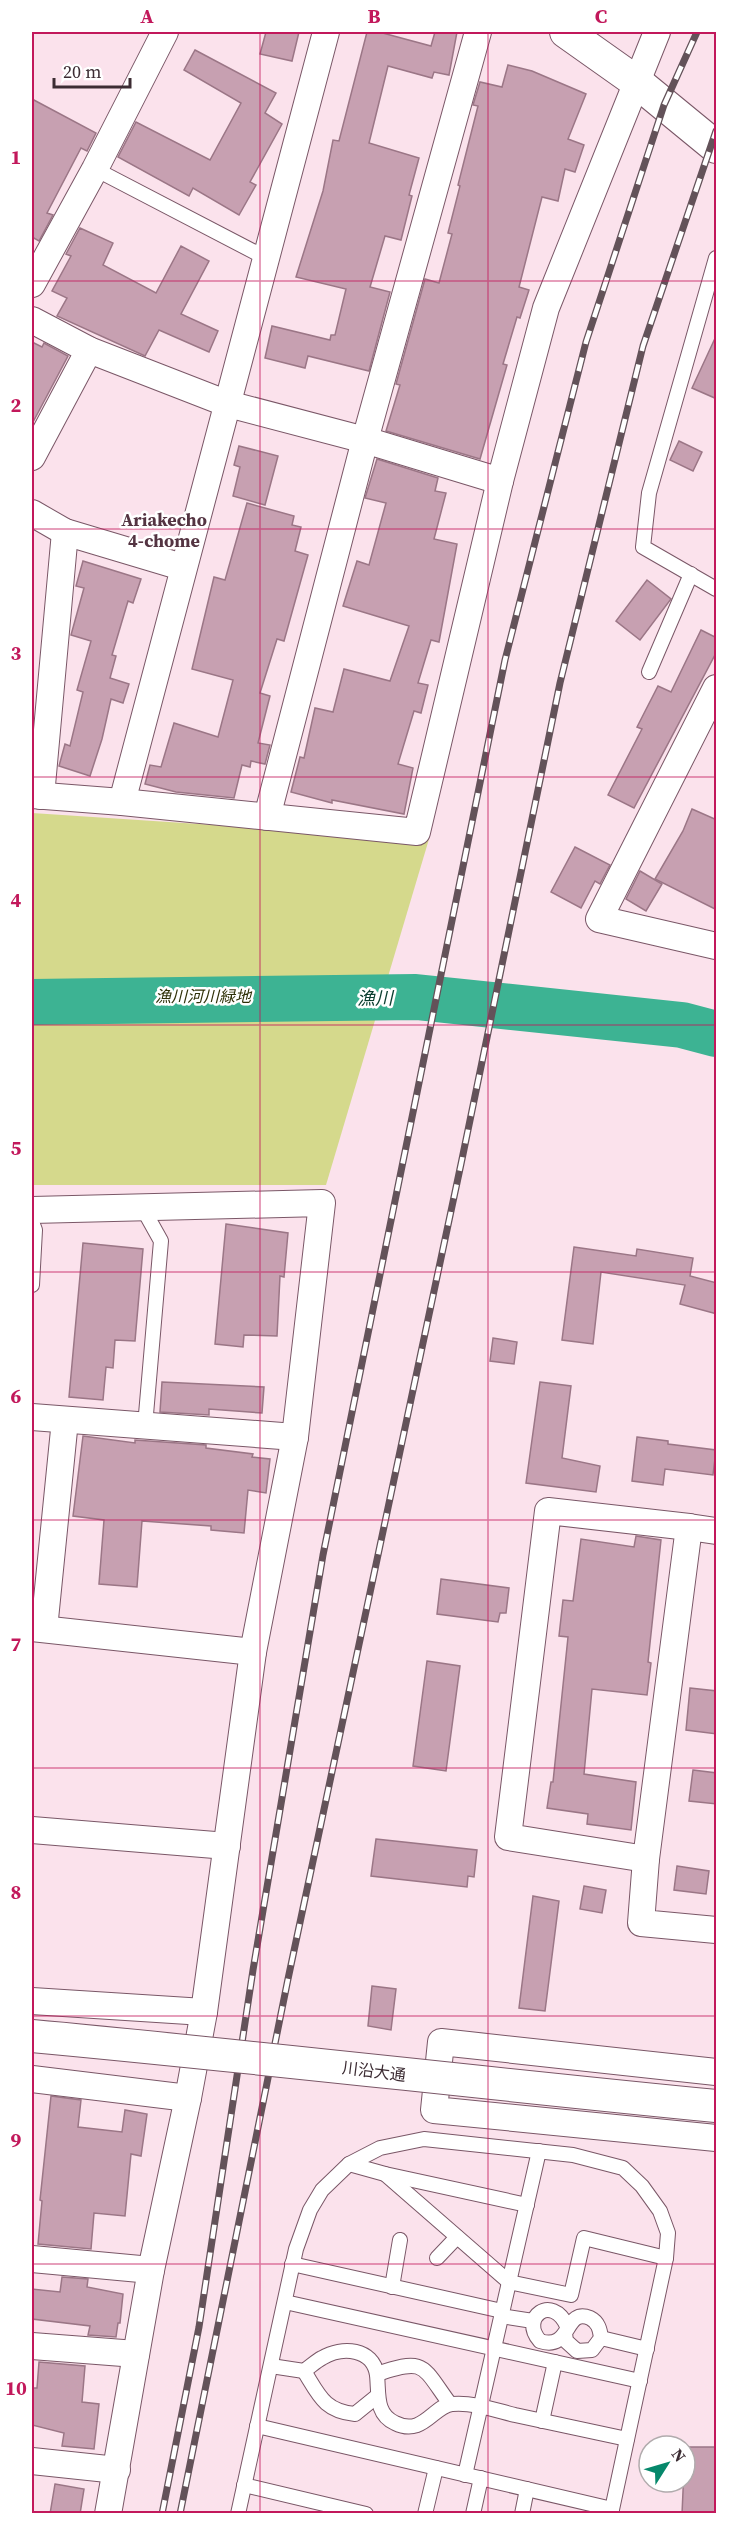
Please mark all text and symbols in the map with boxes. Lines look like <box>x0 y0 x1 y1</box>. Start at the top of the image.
text: A <box>140 2 154 30</box>
text: B <box>367 2 381 30</box>
text: C <box>595 2 607 30</box>
scale bar <box>54 51 130 89</box>
text: 20 m <box>63 59 101 84</box>
text: 1 <box>11 143 21 171</box>
text: 2 <box>11 391 22 419</box>
district label: Ariakecho 4-chome <box>121 507 207 553</box>
text: 3 <box>11 639 22 667</box>
text: 4 <box>11 886 22 914</box>
park label: 漁川河川緑地 <box>155 985 253 1007</box>
water label: 漁川 <box>357 985 395 1011</box>
text: 5 <box>11 1134 22 1162</box>
text: 6 <box>11 1382 22 1410</box>
text: 7 <box>11 1630 22 1658</box>
text: 8 <box>11 1878 21 1906</box>
street label: 川沿大通 <box>341 2056 407 2086</box>
text: 9 <box>11 2126 22 2154</box>
text: 10 <box>5 2374 27 2402</box>
north arrow <box>637 2434 697 2494</box>
text: N <box>667 2444 691 2467</box>

